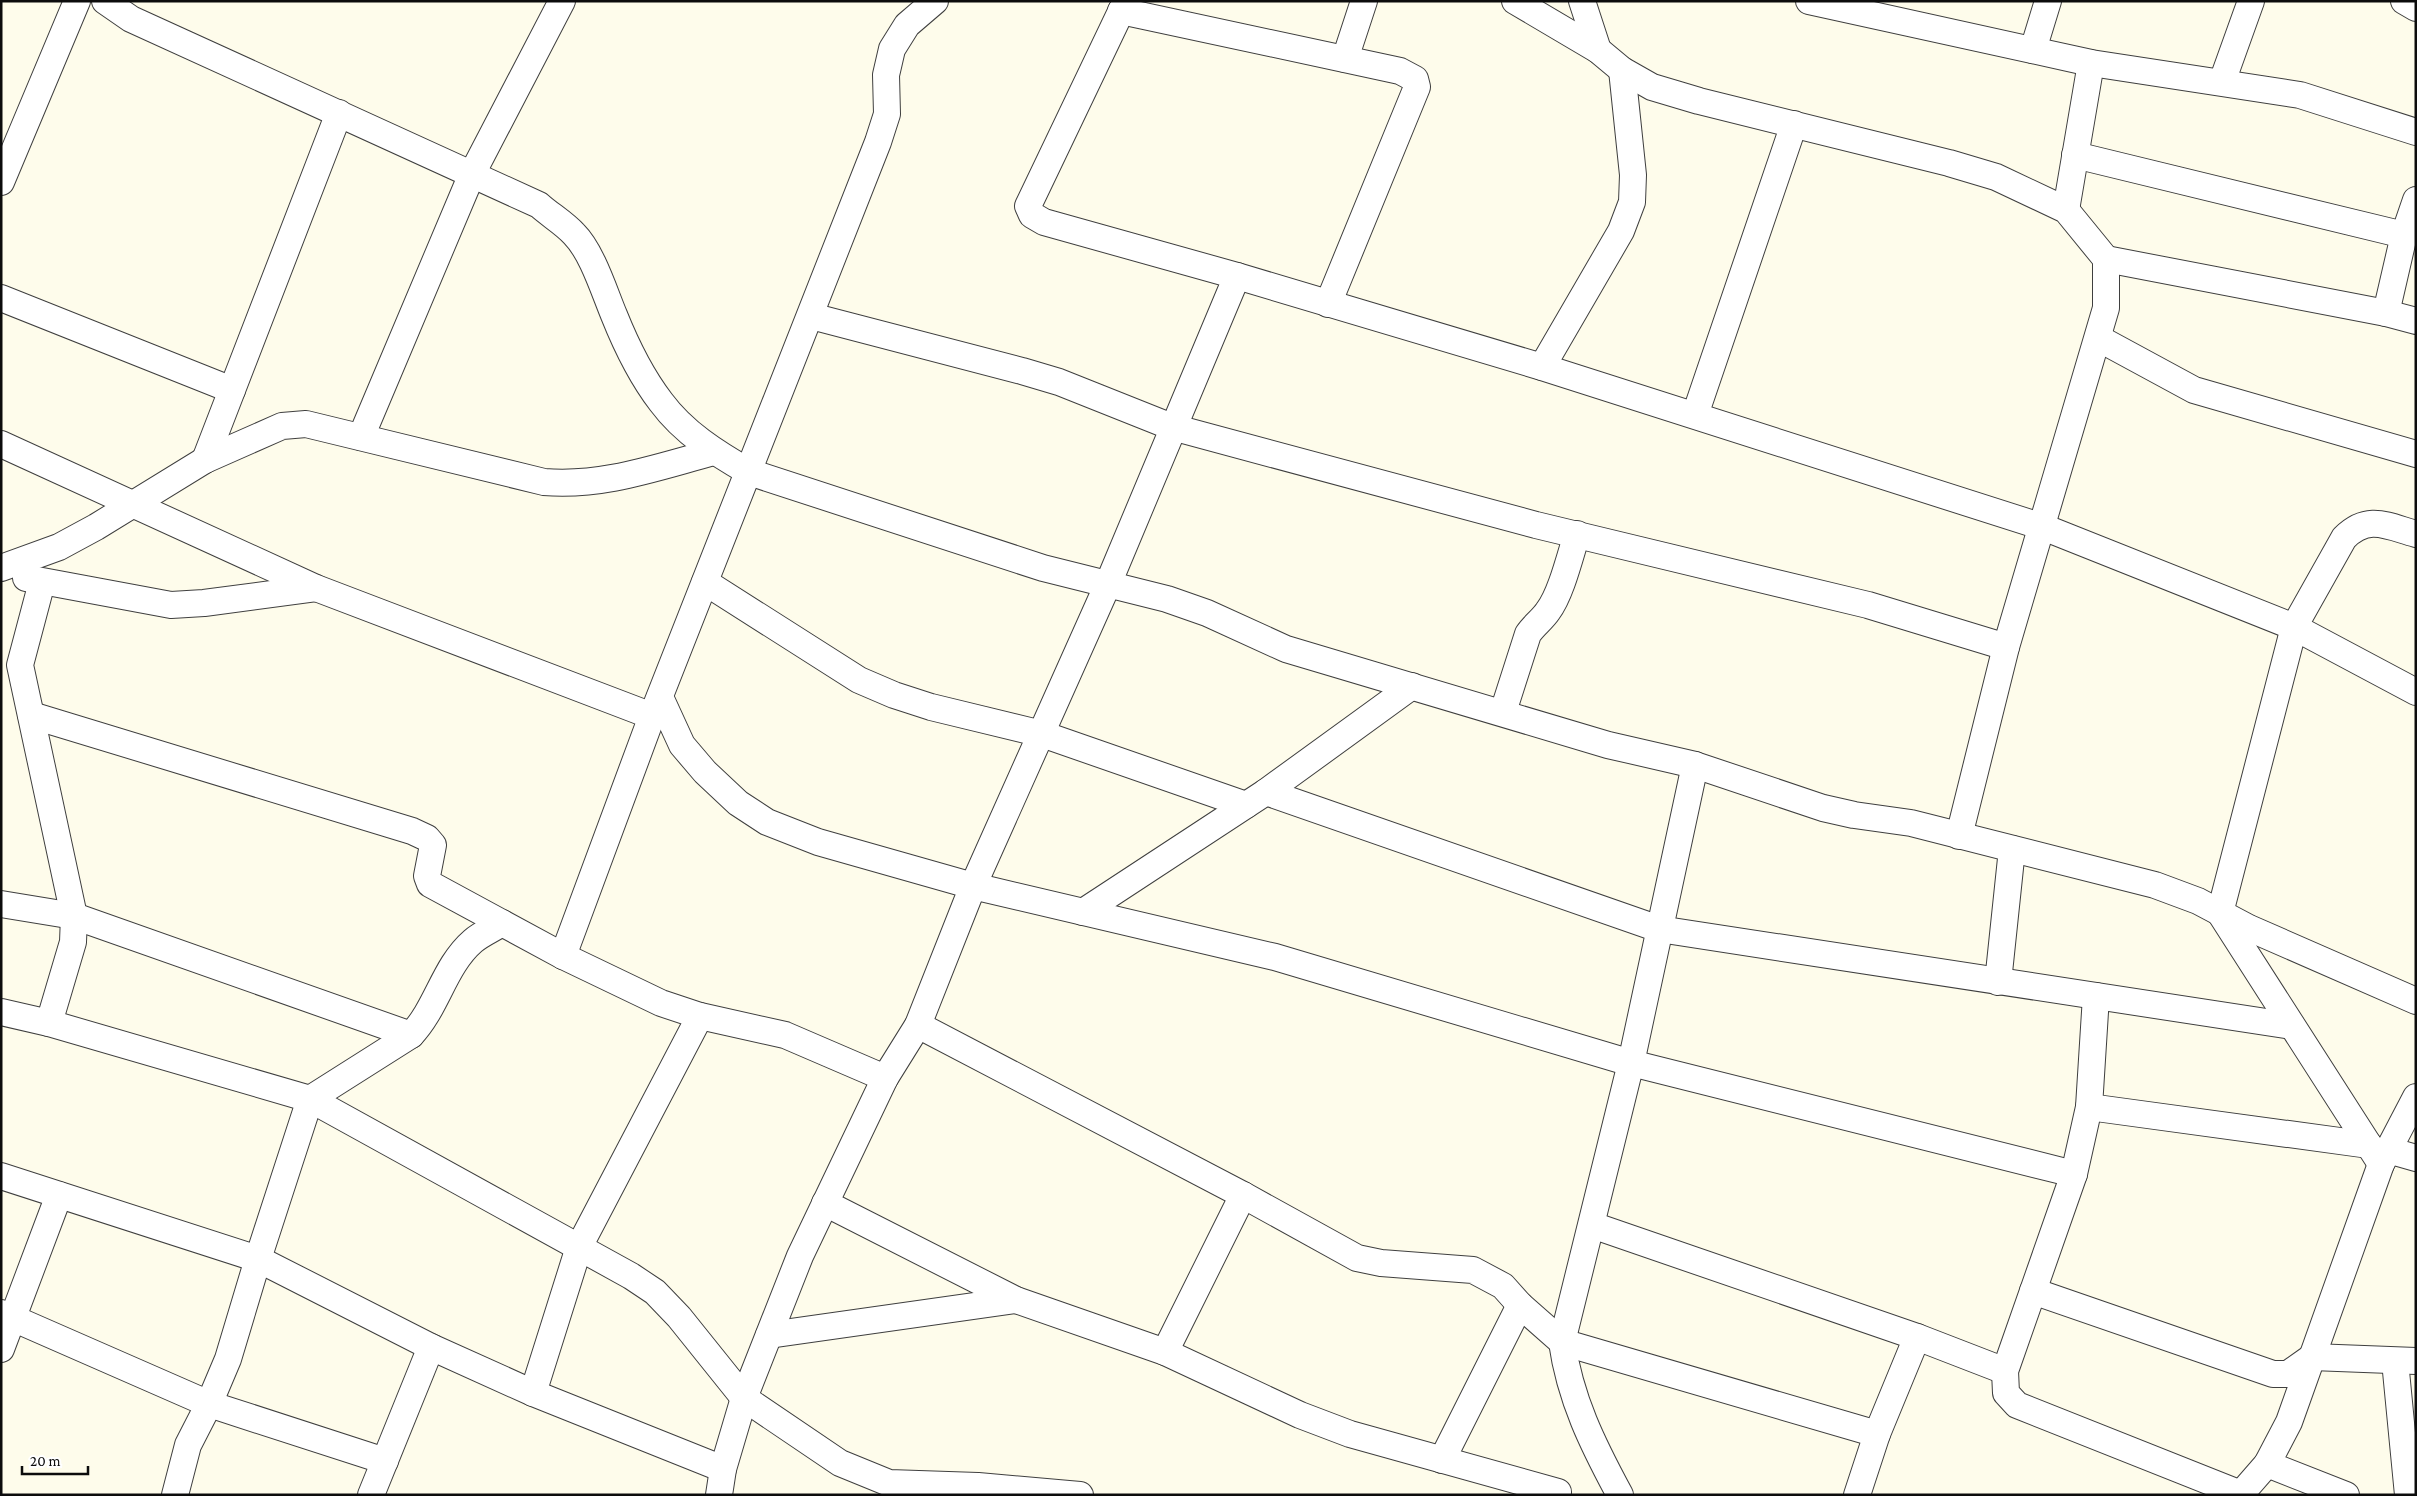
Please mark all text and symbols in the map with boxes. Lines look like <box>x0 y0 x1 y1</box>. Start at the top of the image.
scale bar <box>22 1444 89 1476</box>
text: 20 m <box>30 1453 61 1469</box>

